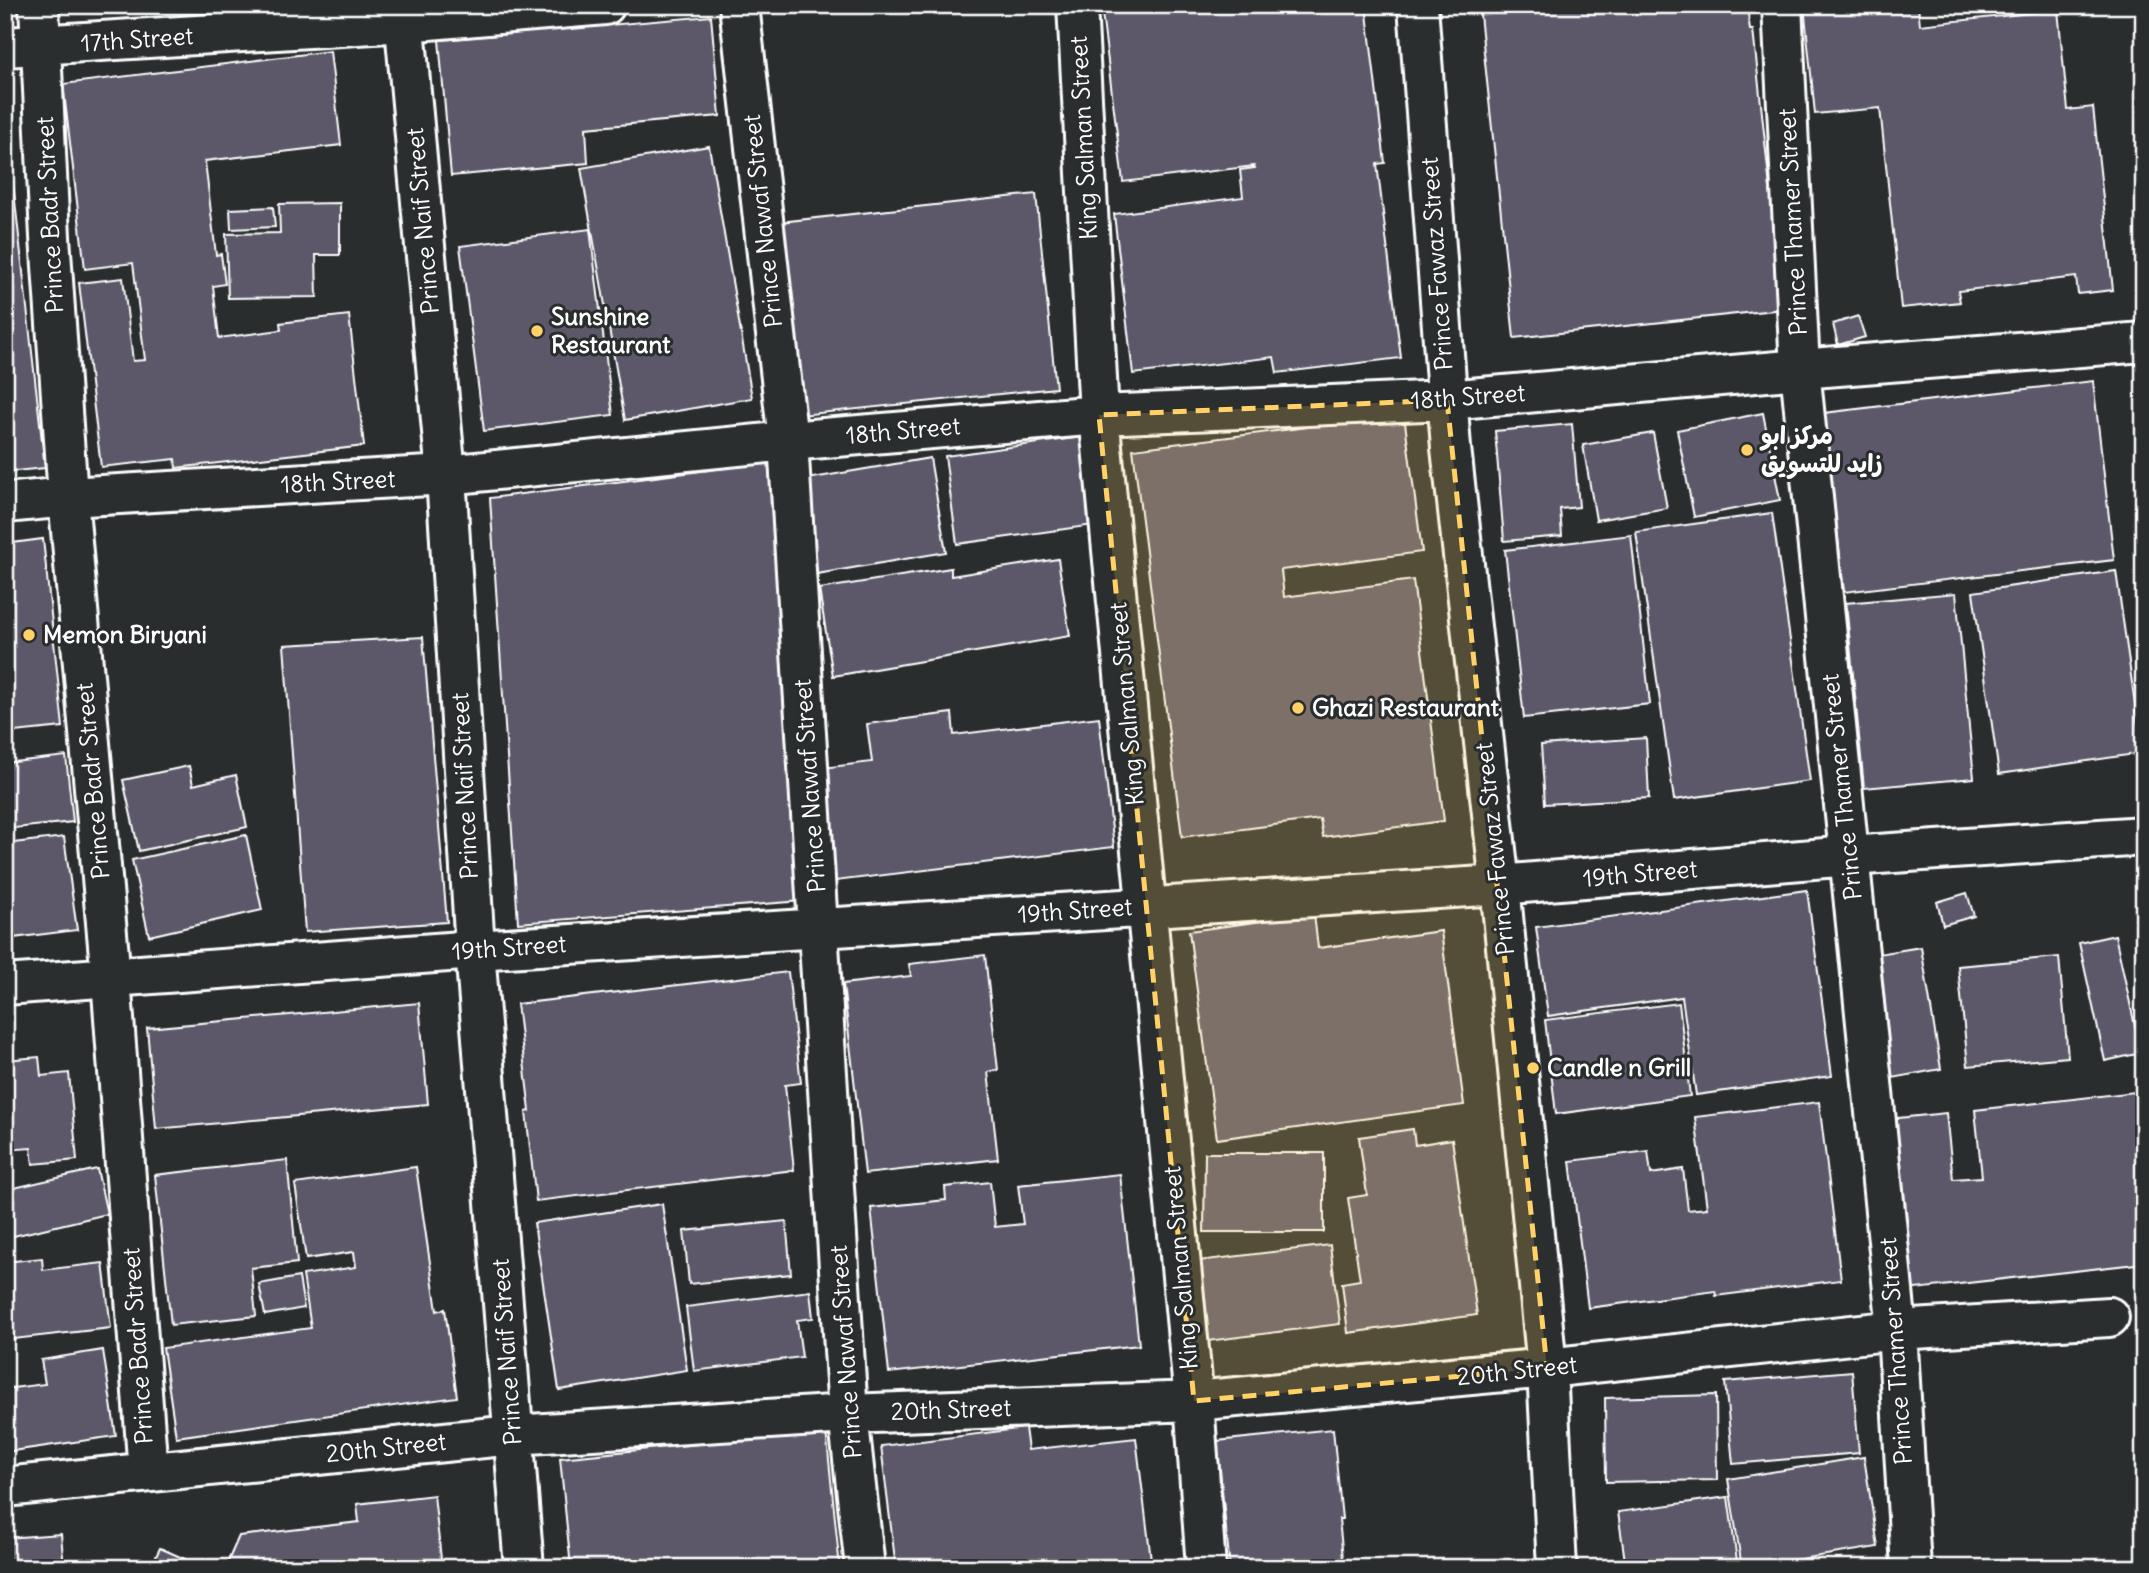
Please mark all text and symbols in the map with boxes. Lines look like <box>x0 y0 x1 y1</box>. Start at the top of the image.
street label: 17th Street <box>80 20 194 58</box>
street label: King Salman Street <box>1063 35 1103 241</box>
street label: Prince Thamer Street <box>1771 108 1813 336</box>
street label: Prince Nawaf Street <box>736 113 788 329</box>
street label: Prince Badr Street <box>29 116 69 314</box>
street label: Prince Naif Street <box>399 127 445 316</box>
street label: Prince Fawaz Street <box>1414 156 1458 372</box>
place label: Sunshine Restaurant <box>551 301 671 359</box>
marker: Sunshine Restaurant <box>529 323 545 339</box>
street label: 18th Street <box>1409 377 1526 415</box>
street label: 18th Street <box>844 410 962 450</box>
place label: مركز ابو زايد للتسويق <box>1759 420 1883 480</box>
marker: مركز ابو زايد للتسويق <box>1739 442 1755 458</box>
street label: 18th Street <box>280 463 396 499</box>
street label: King Salman Street <box>1102 601 1150 807</box>
place label: Memon Biryani <box>43 619 207 649</box>
marker: Memon Biryani <box>21 627 37 643</box>
street label: Prince Thamer Street <box>1814 672 1868 902</box>
street label: Prince Nawaf Street <box>787 678 831 894</box>
street label: Prince Badr Street <box>68 682 116 880</box>
street label: Prince Naif Street <box>444 692 484 880</box>
place label: Ghazi Restaurant <box>1312 692 1500 722</box>
marker: Ghazi Restaurant <box>1290 700 1306 716</box>
street label: Prince Fawaz Street <box>1468 741 1520 957</box>
street label: 19th Street <box>1581 853 1699 893</box>
street label: 19th Street <box>1017 891 1133 929</box>
street label: 19th Street <box>451 928 567 966</box>
place label: Candle n Grill <box>1547 1052 1691 1082</box>
marker: Candle n Grill <box>1525 1060 1541 1076</box>
street label: King Salman Street <box>1156 1165 1204 1371</box>
street label: Prince Thamer Street <box>1872 1237 1918 1466</box>
street label: Prince Nawaf Street <box>823 1244 867 1460</box>
street label: Prince Badr Street <box>115 1247 159 1445</box>
street label: Prince Naif Street <box>485 1258 527 1446</box>
street label: 20th Street <box>1455 1349 1578 1391</box>
street label: 20th Street <box>890 1392 1012 1426</box>
street label: 20th Street <box>324 1426 447 1468</box>

